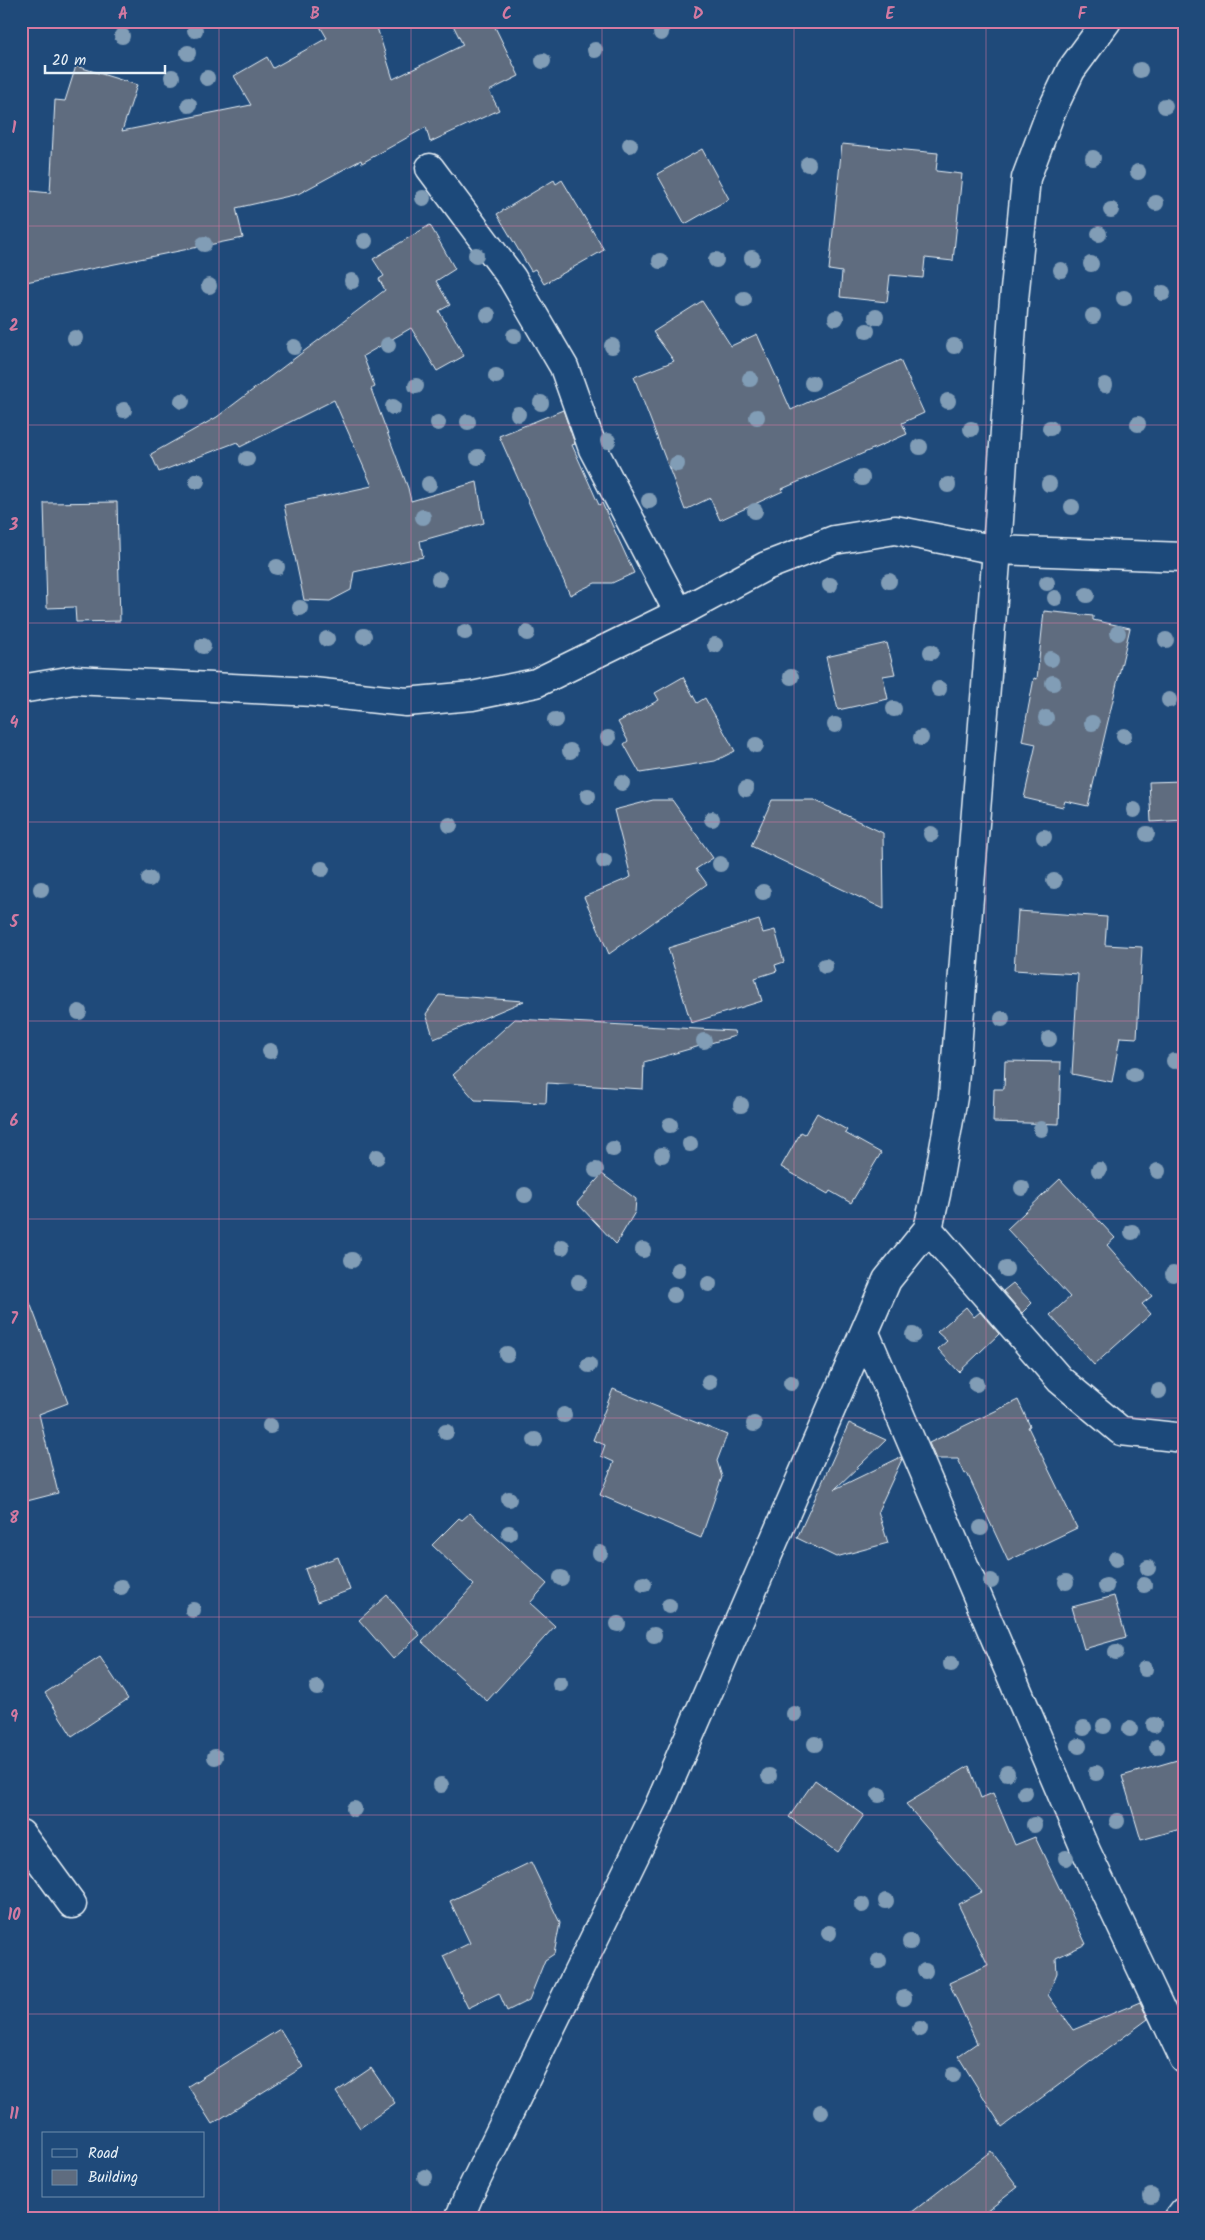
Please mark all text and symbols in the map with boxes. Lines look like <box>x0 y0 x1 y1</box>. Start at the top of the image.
text: A <box>118 2 128 27</box>
text: B <box>310 2 320 27</box>
text: C <box>502 2 512 27</box>
text: D <box>693 2 704 27</box>
text: E <box>886 2 896 27</box>
text: F <box>1078 2 1088 27</box>
scale bar <box>45 42 165 74</box>
text: 20 m <box>52 49 86 73</box>
text: 1 <box>12 116 17 141</box>
text: 2 <box>9 314 19 339</box>
text: 3 <box>9 513 19 538</box>
text: 4 <box>10 711 19 736</box>
text: 5 <box>9 910 20 935</box>
text: 6 <box>10 1109 19 1134</box>
text: 7 <box>10 1307 18 1332</box>
text: 8 <box>9 1506 19 1531</box>
text: 9 <box>10 1705 18 1730</box>
text: 10 <box>7 1903 21 1928</box>
text: 11 <box>9 2102 19 2127</box>
legend <box>42 2132 205 2198</box>
text: Road <box>88 2142 119 2166</box>
text: Building <box>88 2166 138 2190</box>

